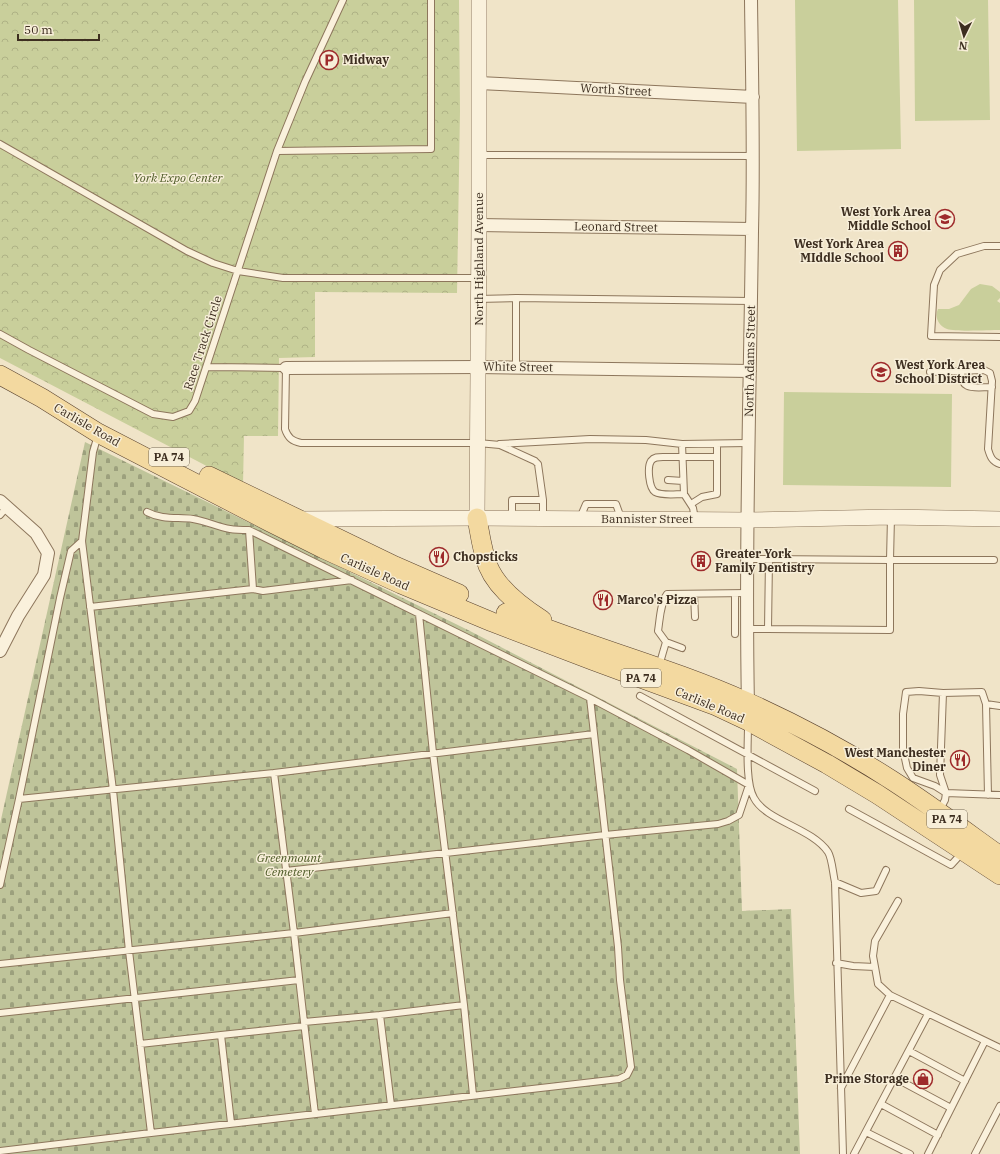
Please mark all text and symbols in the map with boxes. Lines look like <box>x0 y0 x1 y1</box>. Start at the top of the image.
scale bar <box>18 16 99 42</box>
north arrow <box>944 16 984 56</box>
text: 50 m <box>24 22 53 37</box>
text: N <box>958 39 968 53</box>
parking icon: Midway <box>318 49 340 71</box>
place label: Midway <box>343 52 389 67</box>
street label: Worth Street <box>580 80 652 99</box>
park label: York Expo Center <box>133 170 223 185</box>
street label: North Highland Avenue <box>471 192 486 326</box>
place label: West York Area Middle School <box>841 204 931 233</box>
school or university icon: West York Area Middle School <box>934 208 956 230</box>
street label: Leonard Street <box>574 218 658 235</box>
place label: West York Area MIddle School <box>794 236 884 265</box>
building icon: West York Area MIddle School <box>887 240 909 262</box>
street label: Race Track Circle <box>180 294 225 392</box>
street label: North Adams Street <box>741 305 758 417</box>
place label: West York Area School District <box>895 357 985 386</box>
street label: White Street <box>483 358 553 375</box>
school or university icon: West York Area School District <box>870 361 892 383</box>
street label: Carlisle Road <box>51 400 123 450</box>
road number: PA 74 <box>149 448 189 466</box>
street label: Bannister Street <box>601 511 693 526</box>
restaurant icon: Chopsticks <box>428 546 450 568</box>
place label: Greater York Family Dentistry <box>715 546 814 575</box>
place label: Chopsticks <box>453 549 518 564</box>
street label: Carlisle Road <box>338 550 412 593</box>
building icon: Greater York Family Dentistry <box>690 550 712 572</box>
restaurant icon: Marco's Pizza <box>592 589 614 611</box>
place label: Marco's Pizza <box>617 592 697 607</box>
road number: PA 74 <box>621 669 661 687</box>
street label: Carlisle Road <box>673 683 747 726</box>
place label: West Manchester Diner <box>844 745 946 774</box>
restaurant icon: West Manchester Diner <box>949 749 971 771</box>
road number: PA 74 <box>927 810 967 828</box>
park label: Greenmount Cemetery <box>257 850 322 879</box>
shop icon: Prime Storage <box>912 1068 934 1090</box>
place label: Prime Storage <box>825 1071 909 1086</box>

